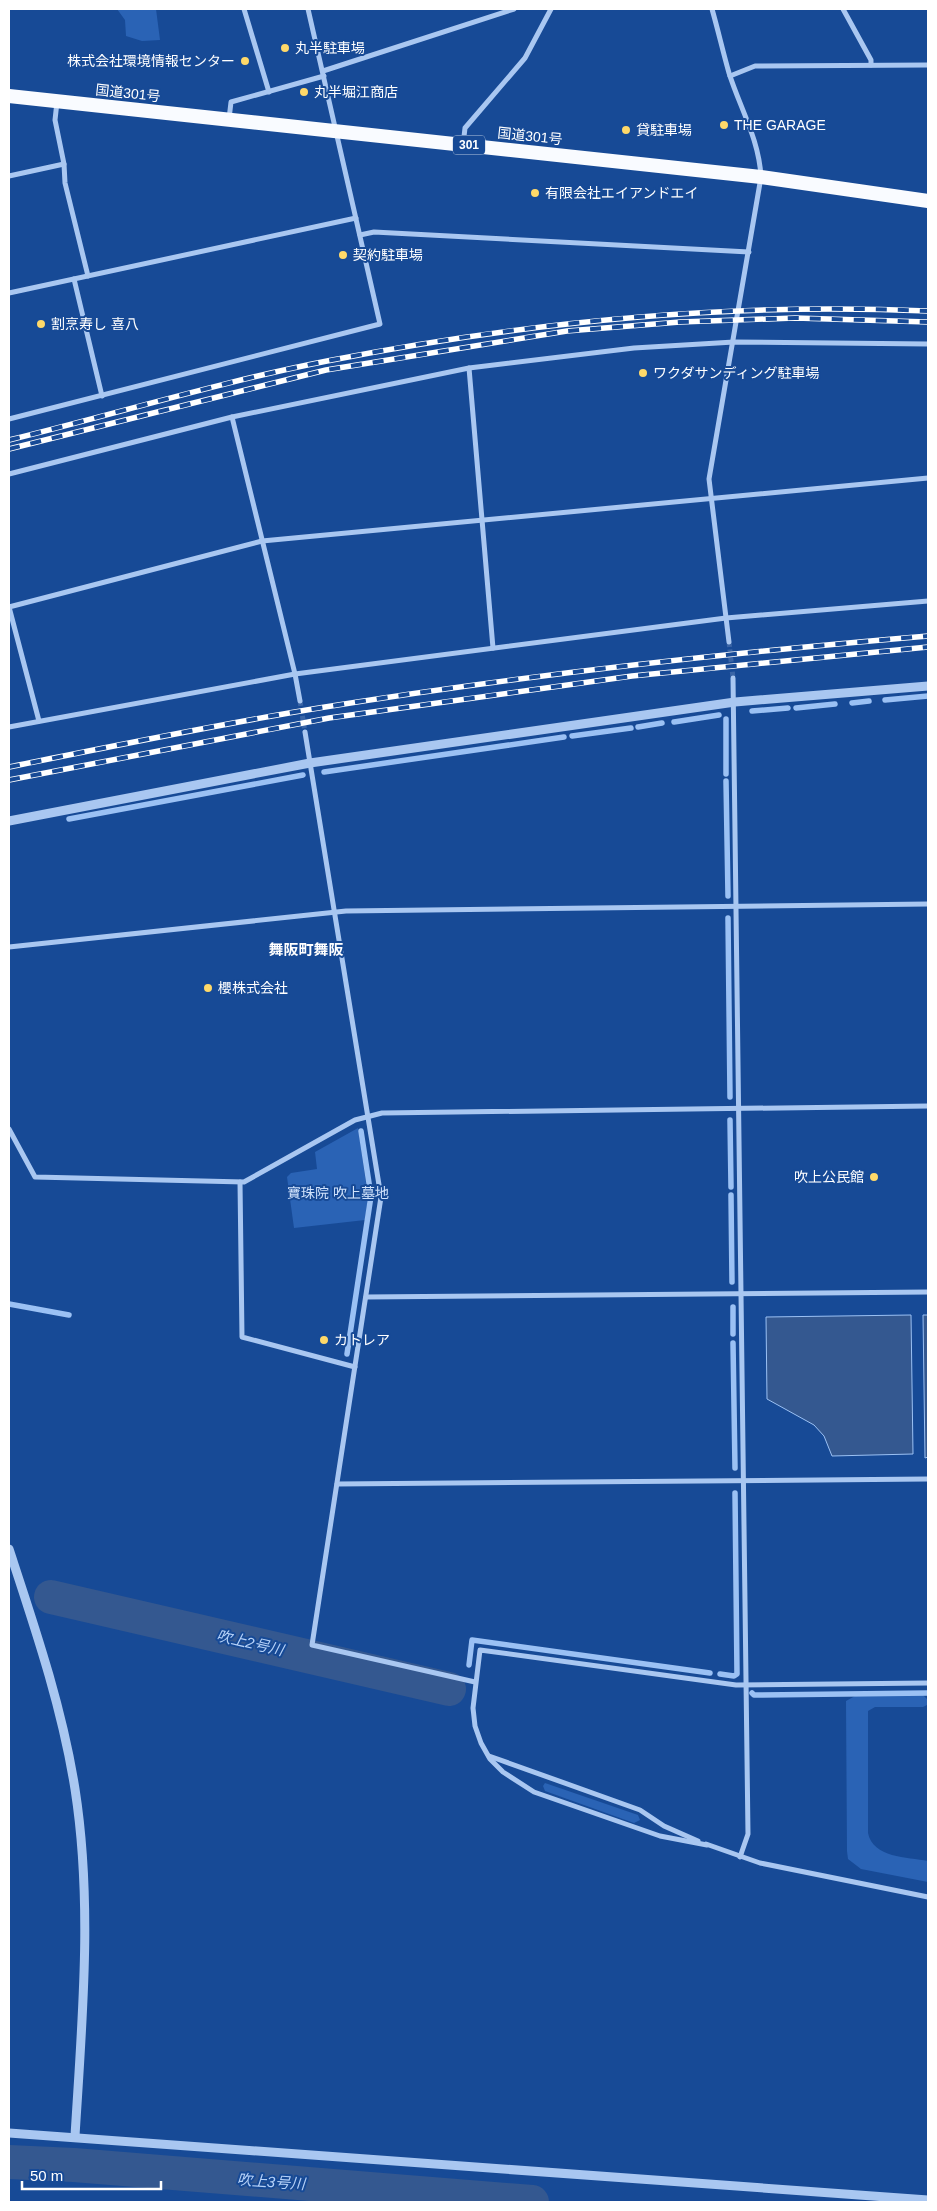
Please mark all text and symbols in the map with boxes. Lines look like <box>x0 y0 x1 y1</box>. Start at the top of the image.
place label: 丸半駐車場 <box>295 40 365 56</box>
marker: 丸半駐車場 <box>279 42 291 54</box>
place label: 株式会社環境情報センター <box>67 53 235 69</box>
marker: 株式会社環境情報センター <box>239 55 251 67</box>
street label: 国道301号 <box>95 82 161 104</box>
place label: 丸半堀江商店 <box>314 84 398 100</box>
marker: 丸半堀江商店 <box>298 86 310 98</box>
place label: THE GARAGE <box>734 117 826 133</box>
marker: THE GARAGE <box>718 119 730 131</box>
place label: 貸駐車場 <box>636 122 692 138</box>
marker: 貸駐車場 <box>620 124 632 136</box>
street label: 国道301号 <box>497 125 563 147</box>
road number: 301 <box>453 136 485 154</box>
place label: 有限会社エイアンドエイ <box>545 185 698 201</box>
marker: 有限会社エイアンドエイ <box>529 187 541 199</box>
place label: 契約駐車場 <box>353 247 423 263</box>
marker: 契約駐車場 <box>337 249 349 261</box>
place label: 割烹寿し 喜八 <box>51 316 139 332</box>
marker: 割烹寿し 喜八 <box>35 318 47 330</box>
place label: ワクダサンディング駐車場 <box>653 365 819 381</box>
marker: ワクダサンディング駐車場 <box>637 367 649 379</box>
district label: 舞阪町舞阪 <box>268 941 344 958</box>
place label: 櫻株式会社 <box>218 980 288 996</box>
marker: 櫻株式会社 <box>202 982 214 994</box>
place label: 吹上公民館 <box>794 1169 864 1185</box>
marker: 吹上公民館 <box>868 1171 880 1183</box>
park label: 寶珠院 吹上墓地 <box>287 1185 389 1201</box>
place label: カトレア <box>334 1332 390 1348</box>
marker: カトレア <box>318 1334 330 1346</box>
water label: 吹上2号川 <box>215 1627 287 1659</box>
scale bar <box>22 2158 161 2190</box>
text: 50 m <box>30 2167 63 2184</box>
water label: 吹上3号川 <box>236 2171 308 2193</box>

